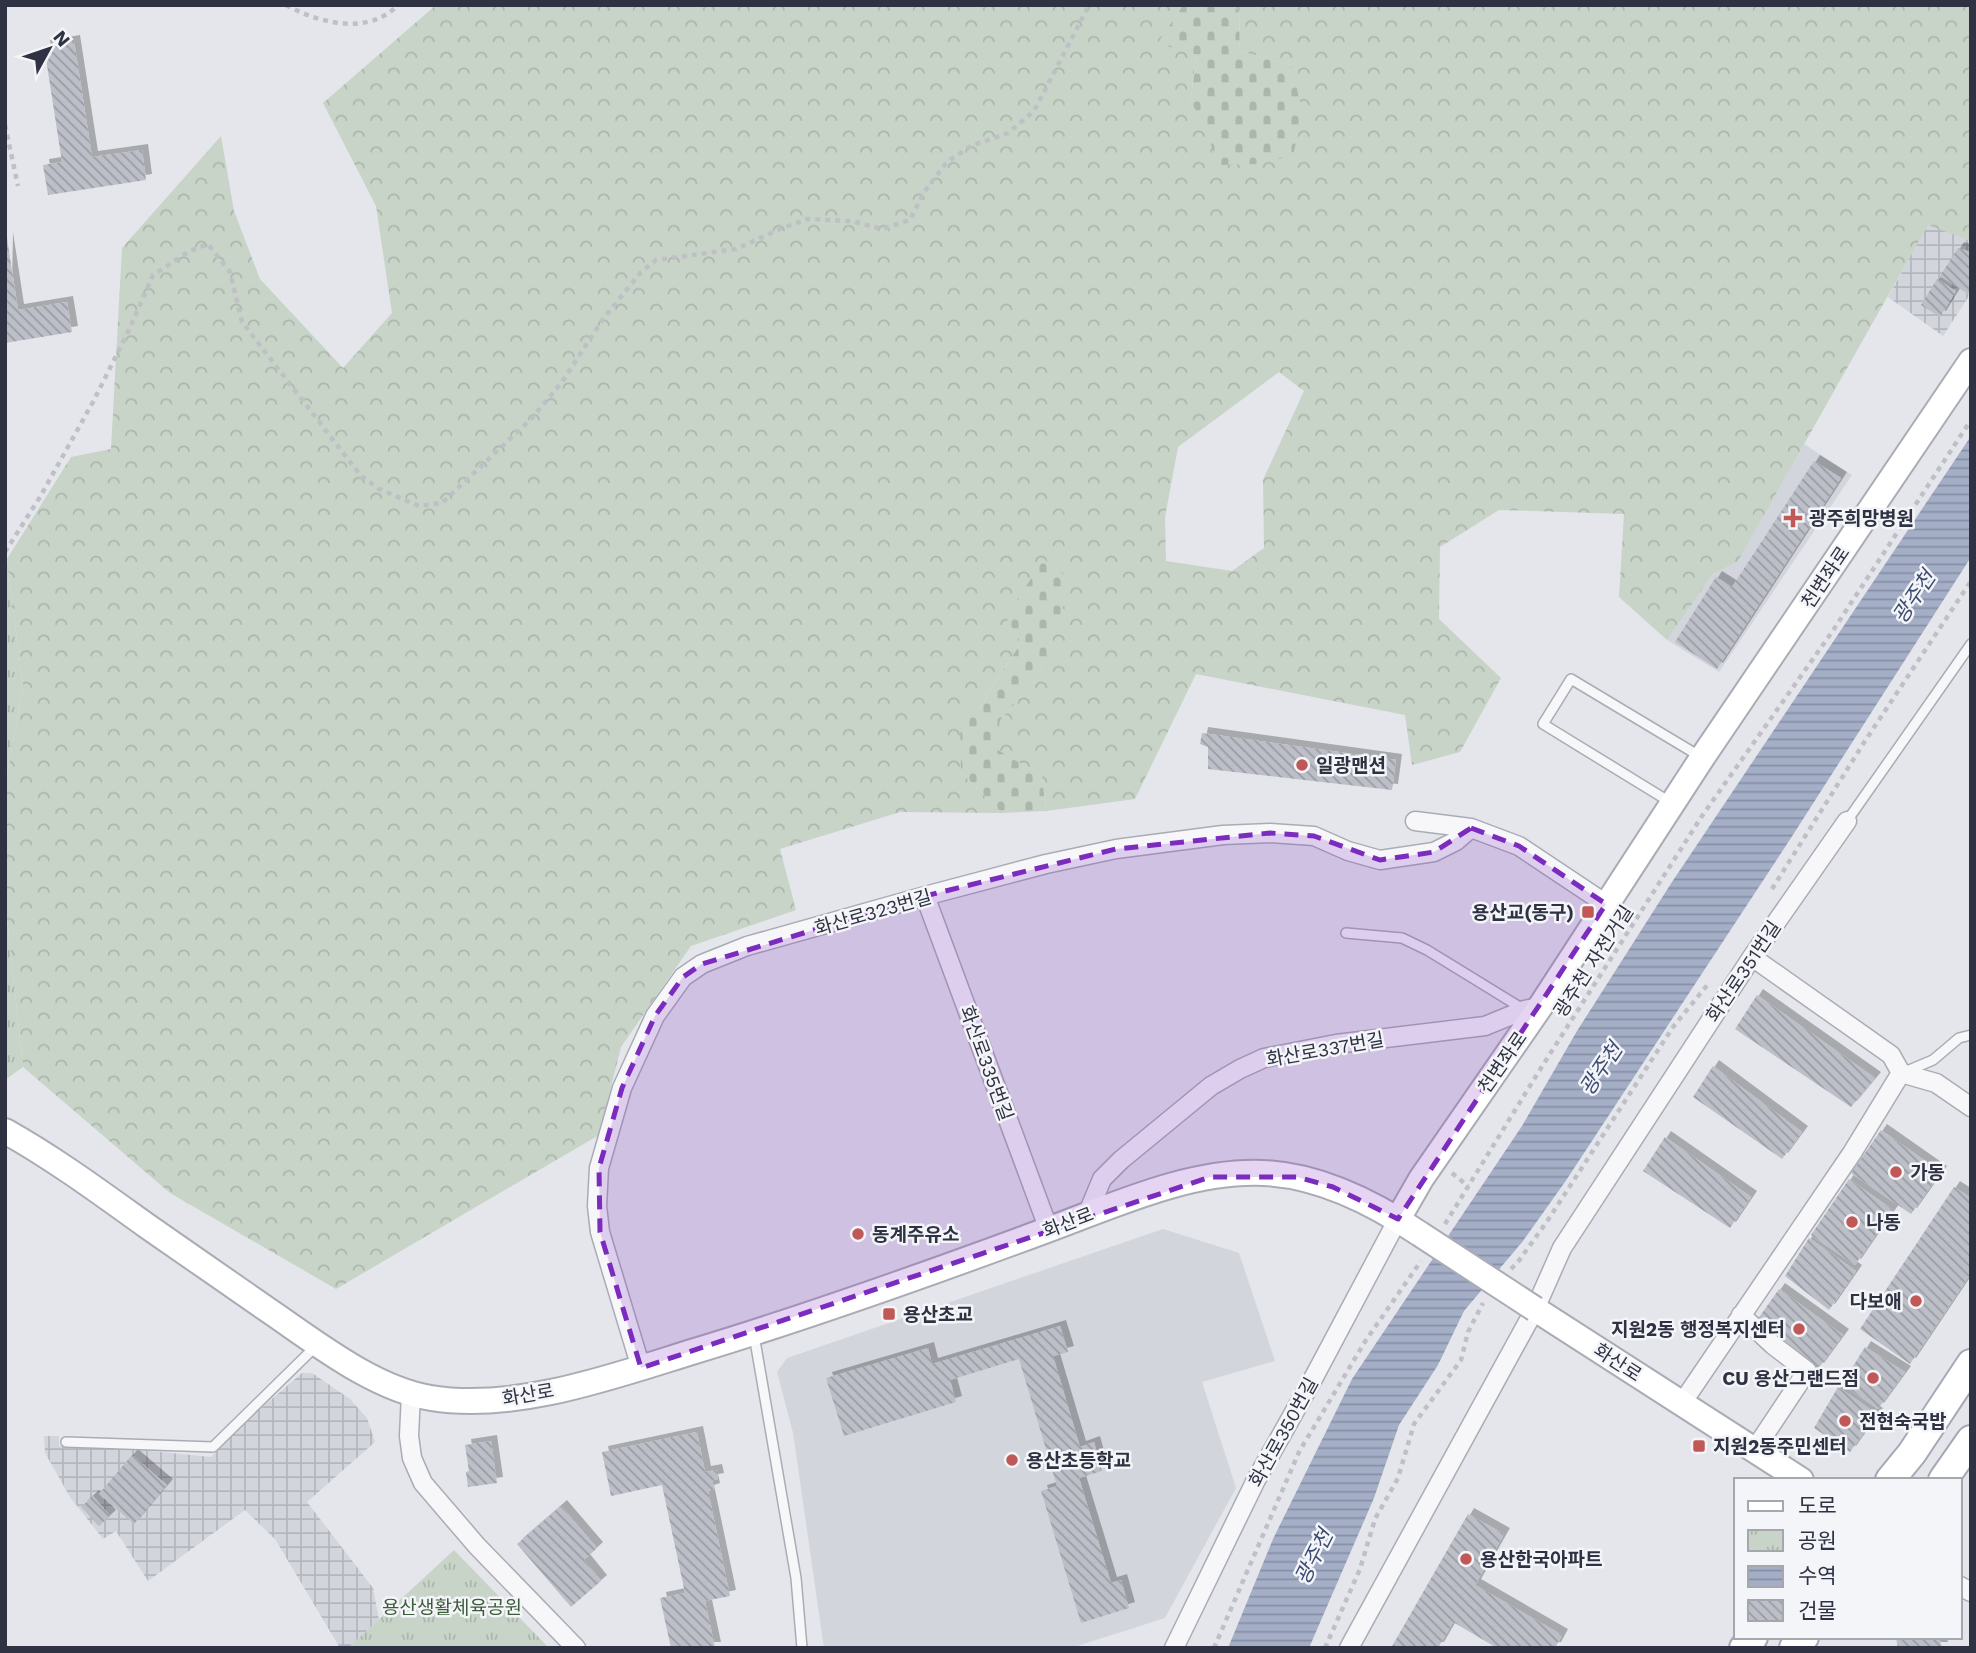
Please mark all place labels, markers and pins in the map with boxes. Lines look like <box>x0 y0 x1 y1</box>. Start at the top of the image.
place label: 광주희망병원 <box>1809 507 1914 530</box>
marker: 광주희망병원 <box>1783 508 1803 528</box>
place label: 일광맨션 <box>1316 754 1386 777</box>
marker: 일광맨션 <box>1294 757 1310 773</box>
place label: 용산교(동구) <box>1472 901 1574 924</box>
marker: 용산교(동구) <box>1580 904 1596 920</box>
place label: 가동 <box>1910 1161 1945 1184</box>
marker: 가동 <box>1888 1164 1904 1180</box>
place label: 나동 <box>1866 1211 1901 1234</box>
marker: 나동 <box>1844 1214 1860 1230</box>
place label: 동계주유소 <box>872 1223 959 1246</box>
marker: 동계주유소 <box>850 1226 866 1242</box>
place label: 다보애 <box>1850 1290 1902 1313</box>
marker: 다보애 <box>1908 1293 1924 1309</box>
place label: 용산초교 <box>903 1303 973 1326</box>
marker: 용산초교 <box>881 1306 897 1322</box>
place label: 지원2동 행정복지센터 <box>1611 1318 1785 1341</box>
marker: 지원2동 행정복지센터 <box>1791 1321 1807 1337</box>
place label: CU 용산그랜드점 <box>1722 1367 1859 1390</box>
marker: CU 용산그랜드점 <box>1865 1370 1881 1386</box>
place label: 전현숙국밥 <box>1859 1410 1946 1433</box>
marker: 전현숙국밥 <box>1837 1413 1853 1429</box>
place label: 지원2동주민센터 <box>1713 1435 1847 1458</box>
marker: 지원2동주민센터 <box>1691 1438 1707 1454</box>
place label: 용산초등학교 <box>1026 1449 1131 1472</box>
marker: 용산초등학교 <box>1004 1452 1020 1468</box>
place label: 용산한국아파트 <box>1480 1548 1602 1571</box>
marker: 용산한국아파트 <box>1458 1551 1474 1567</box>

